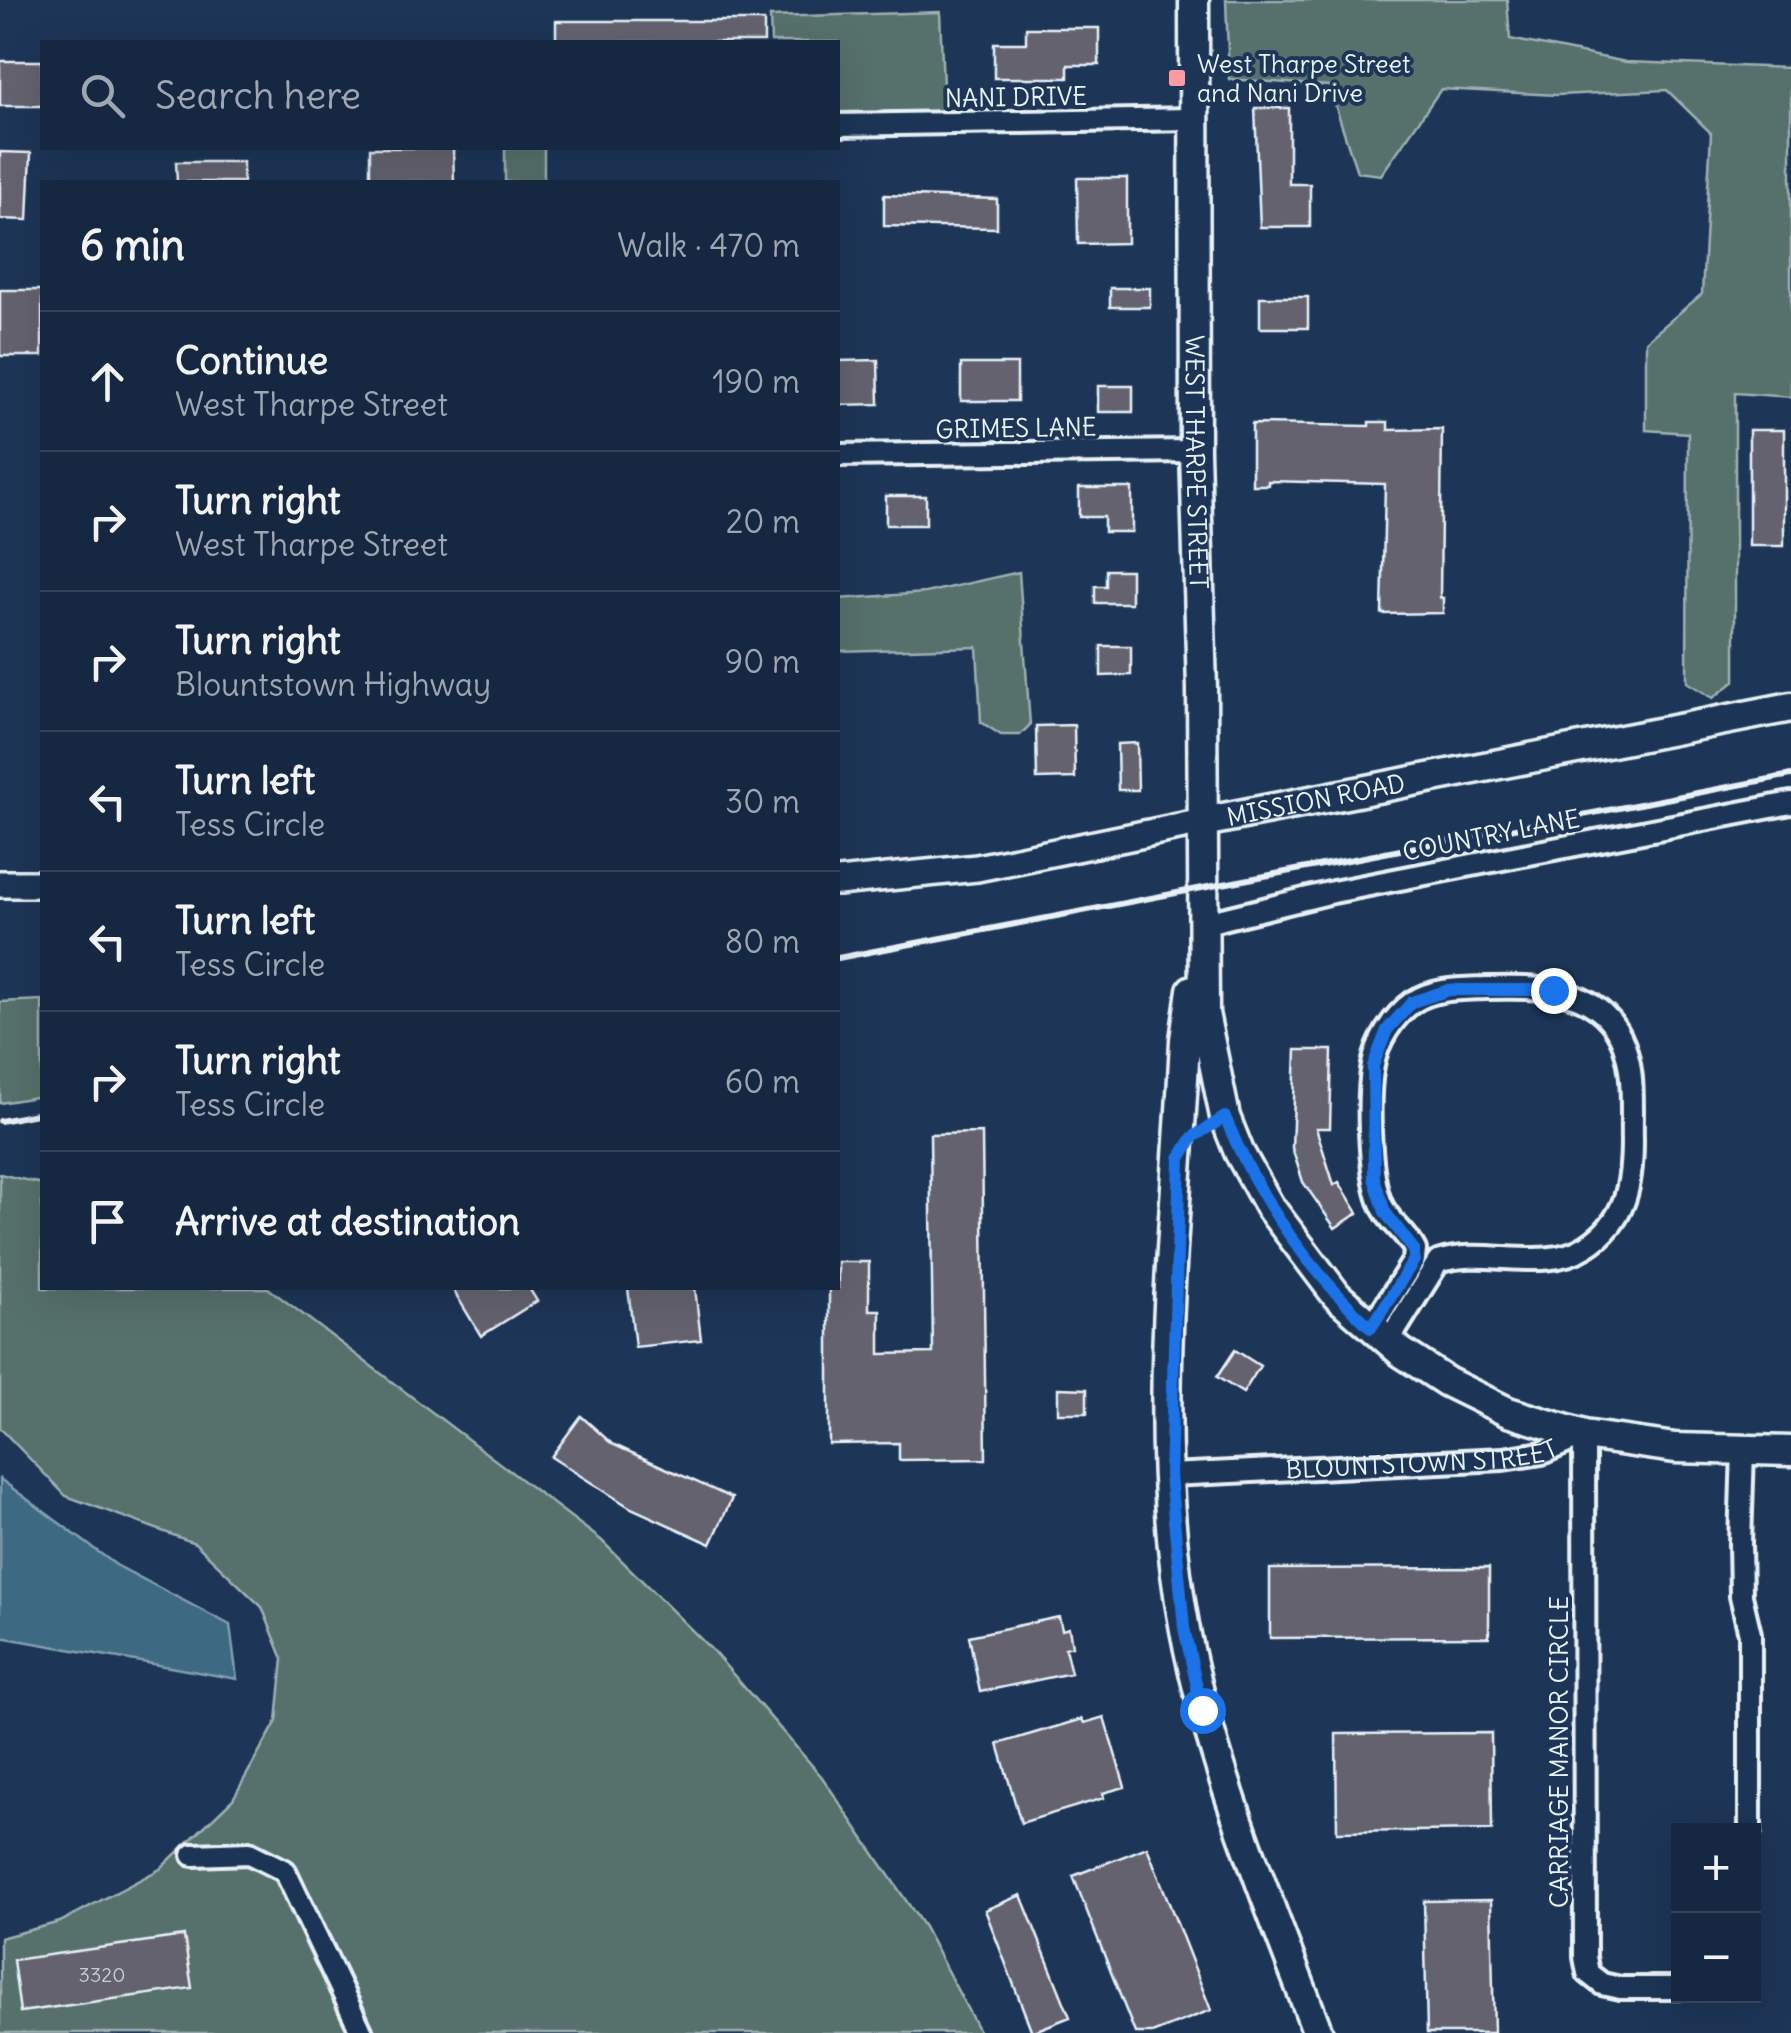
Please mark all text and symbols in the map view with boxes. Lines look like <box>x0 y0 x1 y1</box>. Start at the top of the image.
search box <box>40 40 840 150</box>
place label: West Tharpe Street and Nani Drive <box>1197 48 1410 109</box>
marker: West Tharpe Street and Nani Drive <box>1166 67 1188 89</box>
icon: search <box>75 68 130 123</box>
text: Search here <box>155 72 361 119</box>
street label: NANI DRIVE <box>945 80 1087 114</box>
text: 6 min <box>80 219 185 271</box>
text: Walk · 470 m <box>617 225 800 266</box>
street label: WEST THARPE STREET <box>1179 335 1215 589</box>
text: Continue <box>175 337 328 384</box>
icon: ahead <box>80 354 135 409</box>
text: 190 m <box>712 361 800 402</box>
text: West Tharpe Street <box>175 384 448 425</box>
street label: GRIMES LANE <box>935 411 1097 445</box>
text: Turn right <box>175 477 341 524</box>
icon: right <box>80 494 135 549</box>
text: 20 m <box>726 501 800 542</box>
text: West Tharpe Street <box>175 524 448 565</box>
text: Turn right <box>175 617 341 664</box>
icon: right <box>80 634 135 689</box>
text: 90 m <box>725 641 800 682</box>
text: Blountstown Highway <box>175 664 491 705</box>
text: Turn left <box>175 757 315 804</box>
street label: MISSION ROAD <box>1224 767 1408 833</box>
icon: left <box>80 774 135 829</box>
text: 30 m <box>725 781 800 822</box>
street label: COUNTRY LANE <box>1400 802 1582 868</box>
text: Tess Circle <box>175 804 325 845</box>
text: Turn left <box>175 897 315 944</box>
icon: left <box>80 914 135 969</box>
text: 80 m <box>725 921 800 962</box>
text: Tess Circle <box>175 944 325 985</box>
route end <box>1531 968 1577 1014</box>
text: Turn right <box>175 1037 341 1084</box>
icon: right <box>80 1054 135 1109</box>
text: 60 m <box>725 1061 800 1102</box>
text: Tess Circle <box>175 1084 325 1125</box>
icon: arrive <box>80 1194 135 1249</box>
text: Arrive at destination <box>175 1198 520 1245</box>
street label: BLOUNTSTOWN STREET <box>1285 1432 1562 1485</box>
street label: CARRIAGE MANOR CIRCLE <box>1543 1596 1575 1908</box>
route start <box>1180 1688 1226 1734</box>
map controls <box>1671 1823 1761 2003</box>
button: + <box>1671 1823 1761 1913</box>
button: − <box>1671 1913 1761 2003</box>
house number: 3320 <box>79 1962 125 1987</box>

